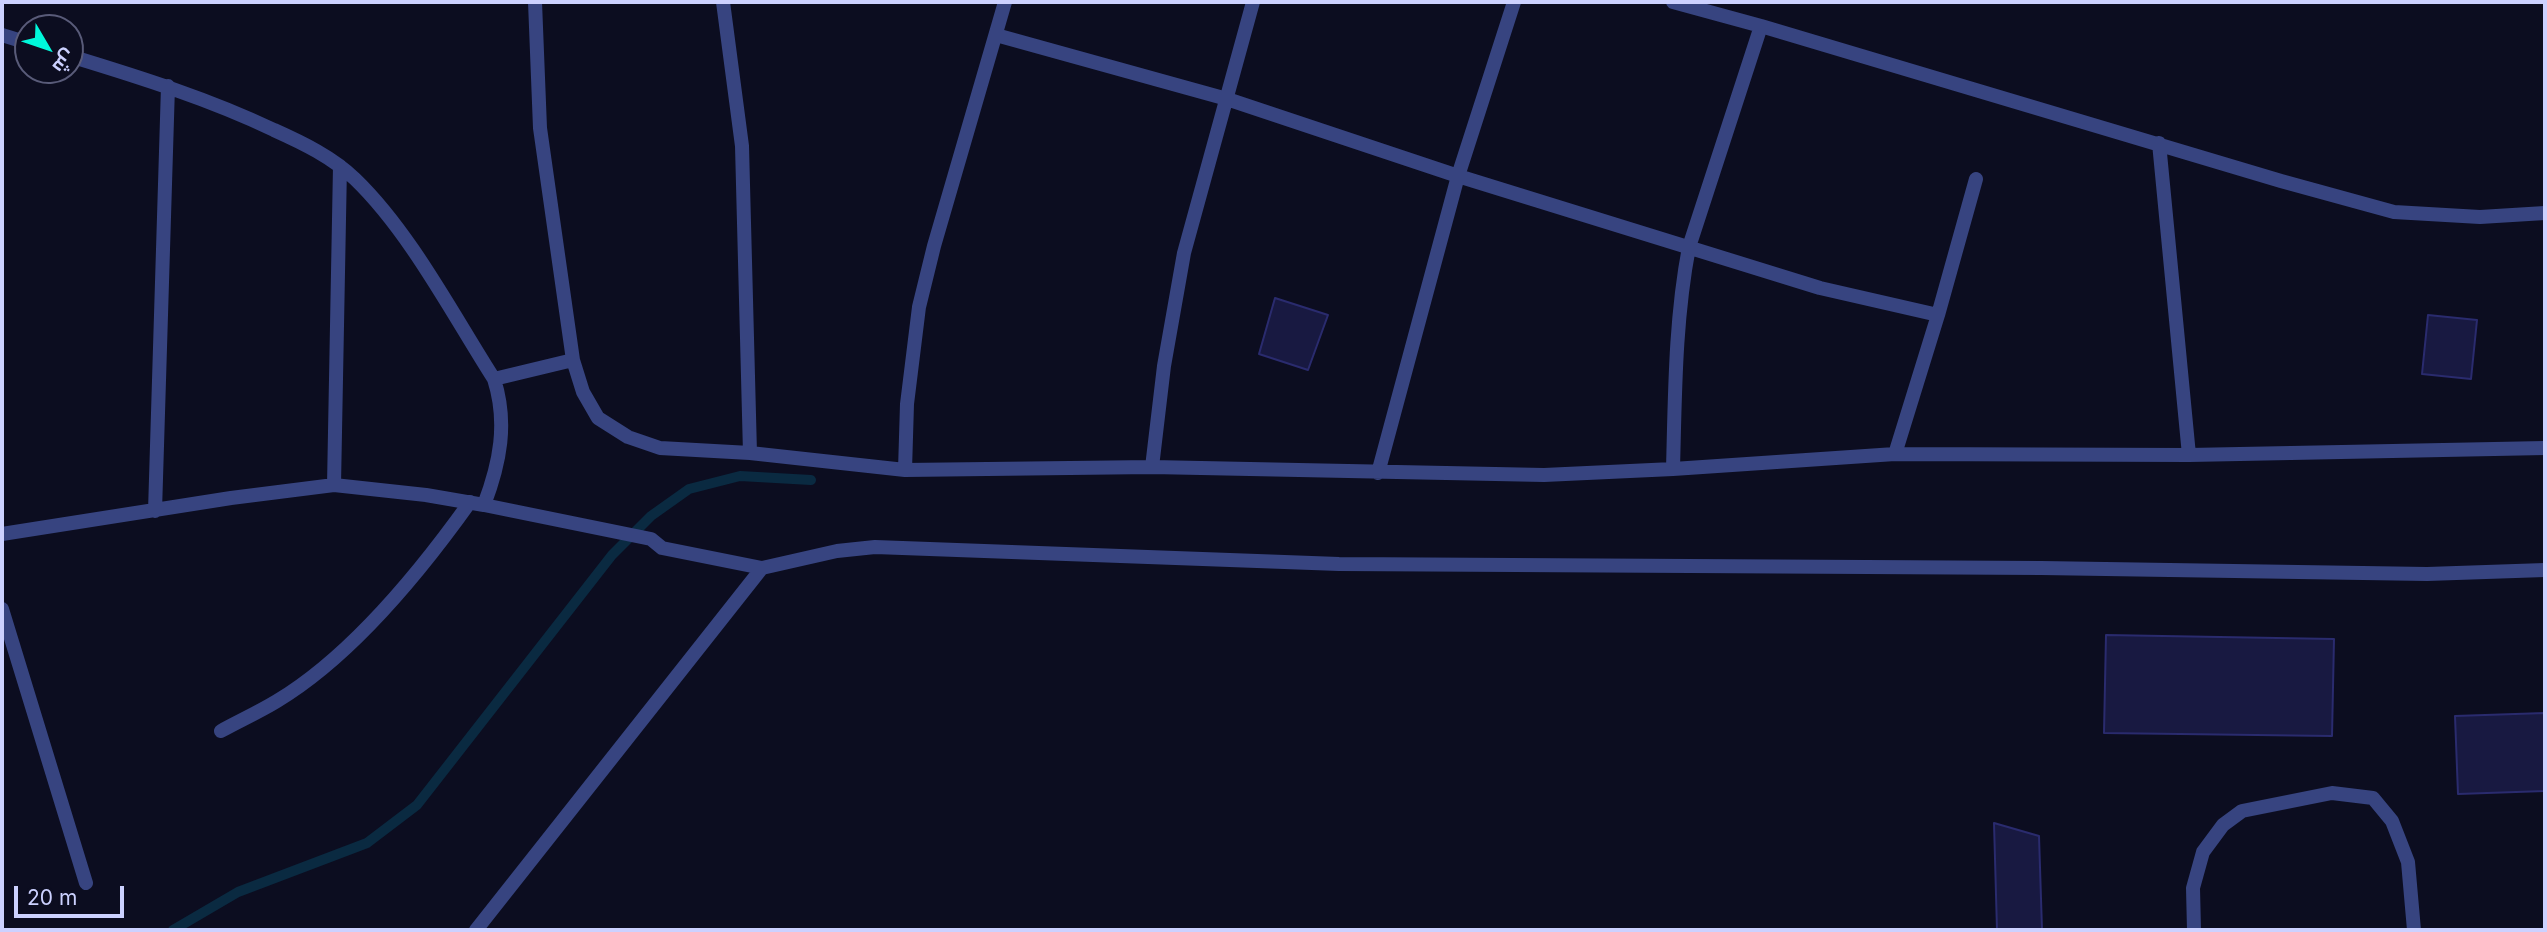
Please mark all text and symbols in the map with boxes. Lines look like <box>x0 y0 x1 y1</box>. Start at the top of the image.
north arrow <box>14 14 84 84</box>
text: ش <box>48 45 81 78</box>
scale bar <box>18 872 128 916</box>
text: 20 m <box>27 885 77 910</box>

